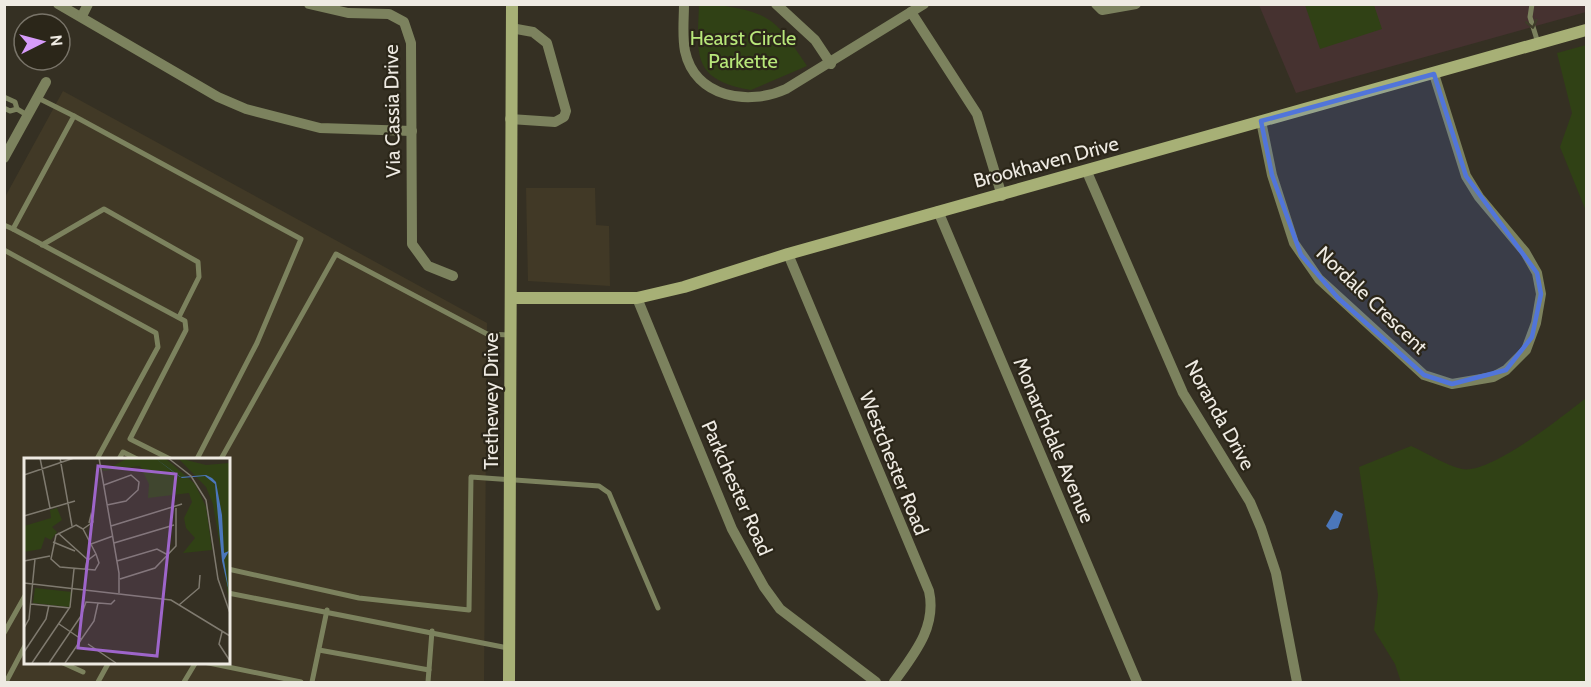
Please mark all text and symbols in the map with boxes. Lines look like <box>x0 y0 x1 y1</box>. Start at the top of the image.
north arrow <box>12 12 72 72</box>
one-way arrow <box>1525 19 1538 29</box>
park label: Hearst Circle Parkette <box>690 26 796 73</box>
text: N <box>46 34 66 47</box>
street label: Via Cassia Drive <box>379 44 405 178</box>
street label: Brookhaven Drive <box>971 131 1121 193</box>
street label: Nordale Crescent <box>1312 241 1433 359</box>
street label: Trethewey Drive <box>479 332 503 470</box>
street label: Monarchdale Avenue <box>1008 354 1100 526</box>
street label: Noranda Drive <box>1180 356 1260 474</box>
street label: Westchester Road <box>854 388 934 538</box>
street label: Parkchester Road <box>697 417 777 559</box>
inset map <box>24 458 230 663</box>

